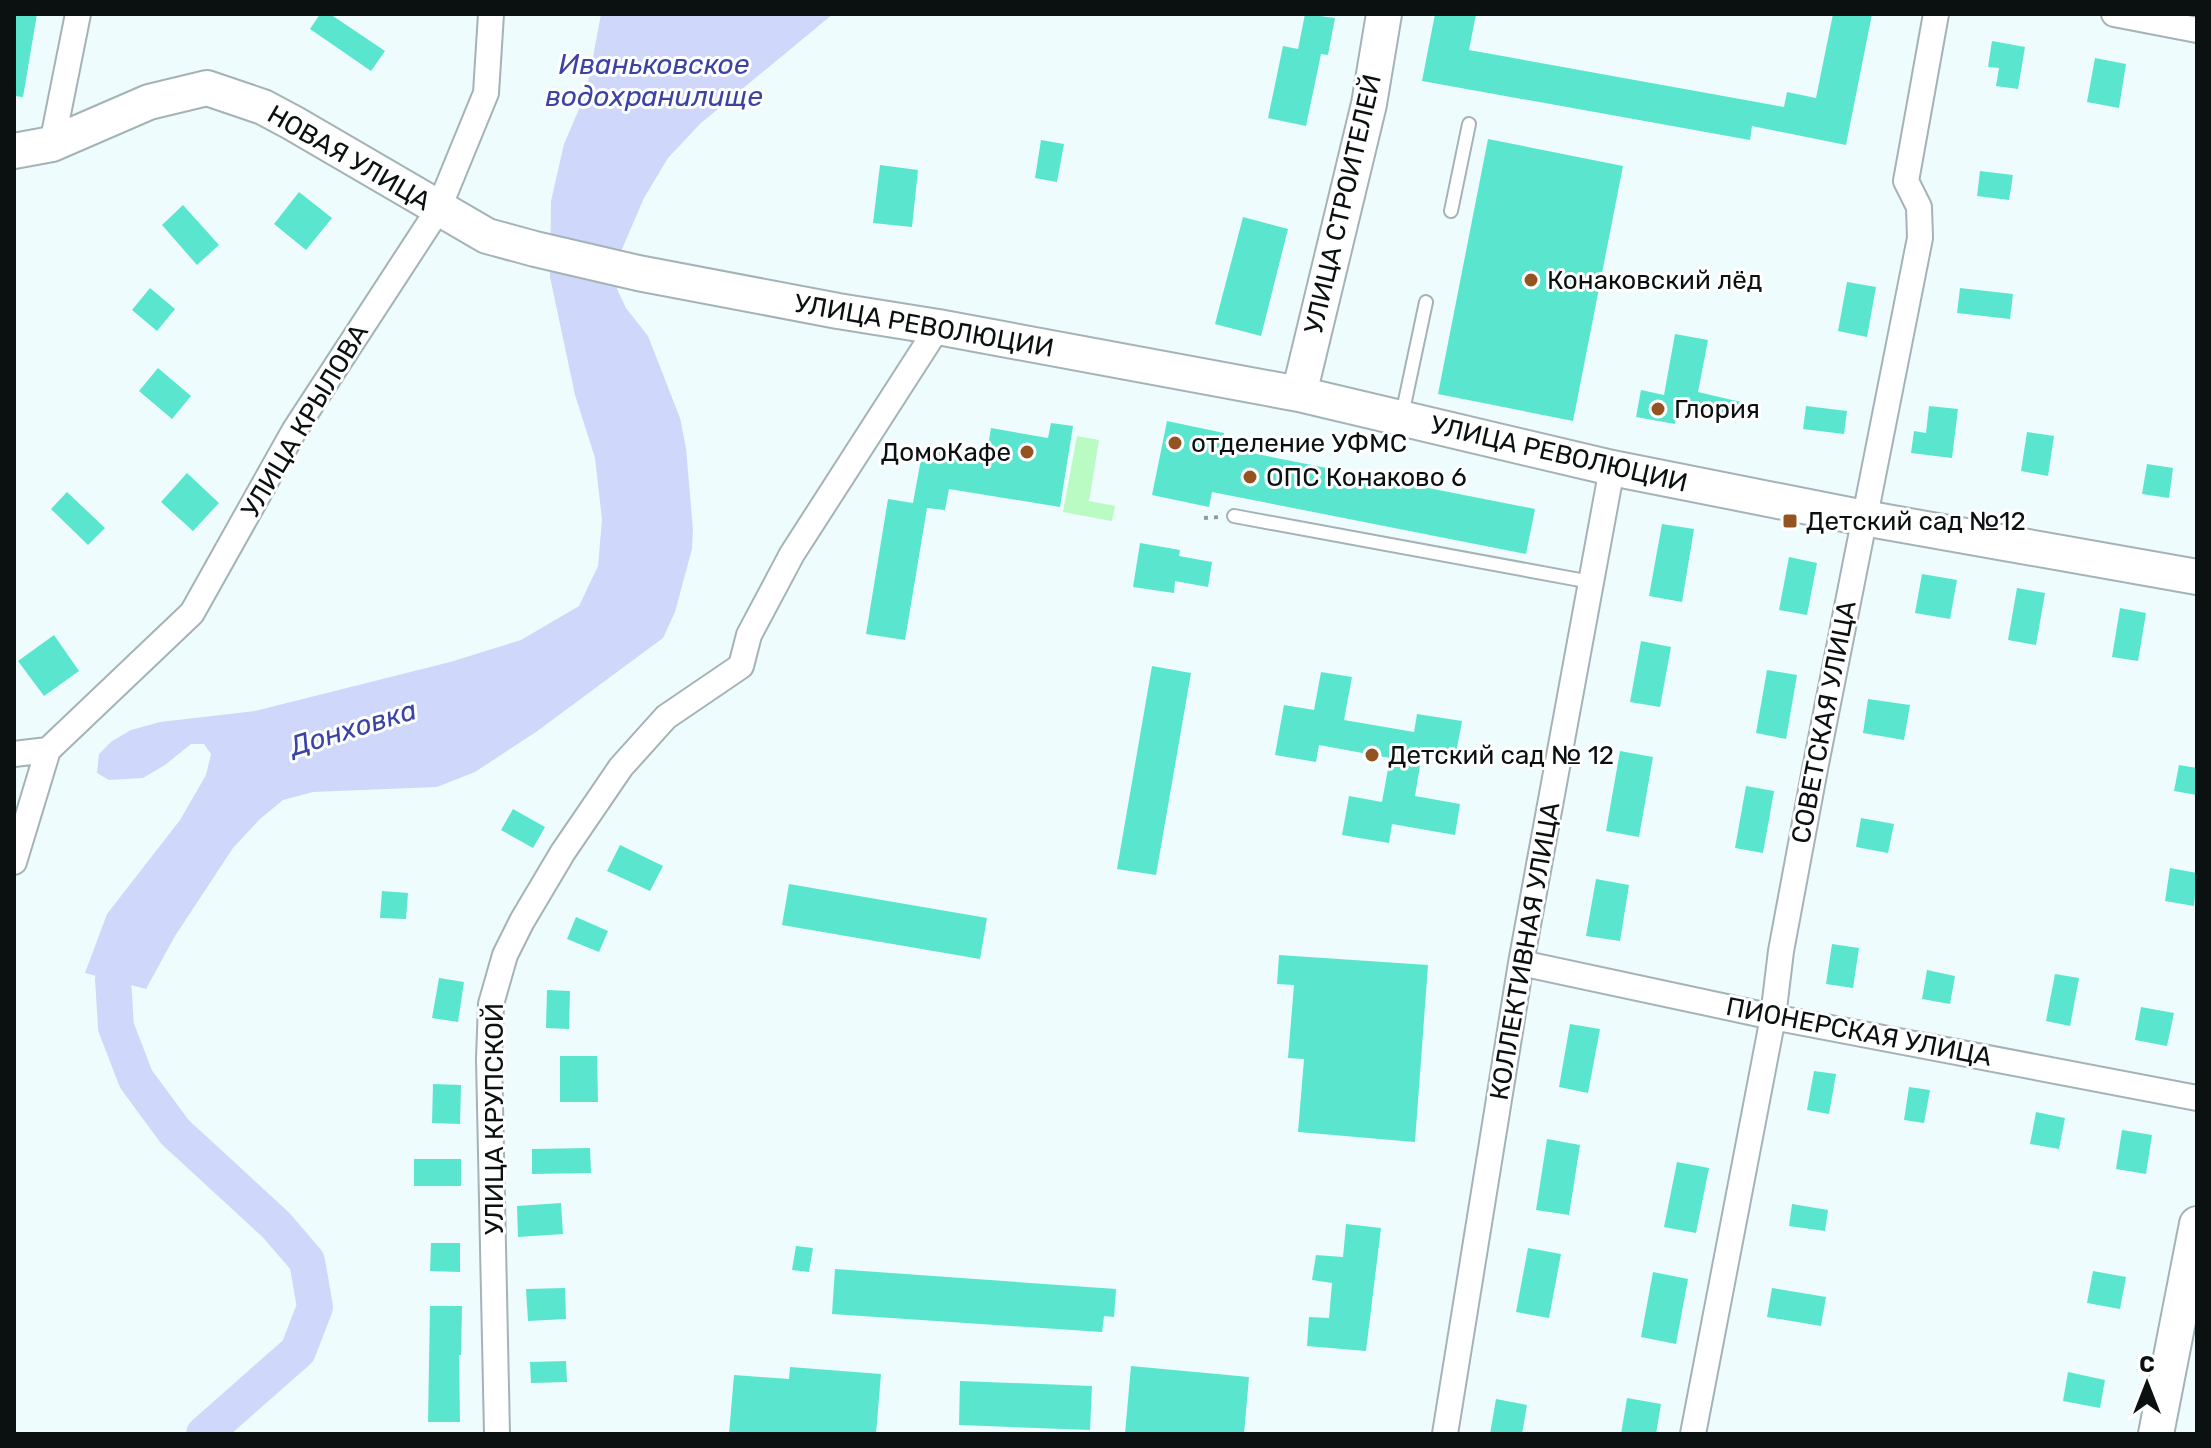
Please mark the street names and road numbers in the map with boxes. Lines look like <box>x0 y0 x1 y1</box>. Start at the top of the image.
street label: УЛИЦА СТРОИТЕЛЕЙ <box>1298 71 1388 337</box>
street label: НОВАЯ УЛИЦА <box>262 99 436 217</box>
street label: УЛИЦА РЕВОЛЮЦИИ <box>792 288 1056 364</box>
street label: УЛИЦА КРЫЛОВА <box>235 319 375 523</box>
street label: УЛИЦА РЕВОЛЮЦИИ <box>1427 409 1691 499</box>
street label: СОВЕТСКАЯ УЛИЦА <box>1785 598 1863 846</box>
street label: КОЛЛЕКТИВНАЯ УЛИЦА <box>1484 800 1566 1102</box>
street label: ПИОНЕРСКАЯ УЛИЦА <box>1724 991 1994 1073</box>
street label: УЛИЦА КРУПСКОЙ <box>479 1003 510 1235</box>

